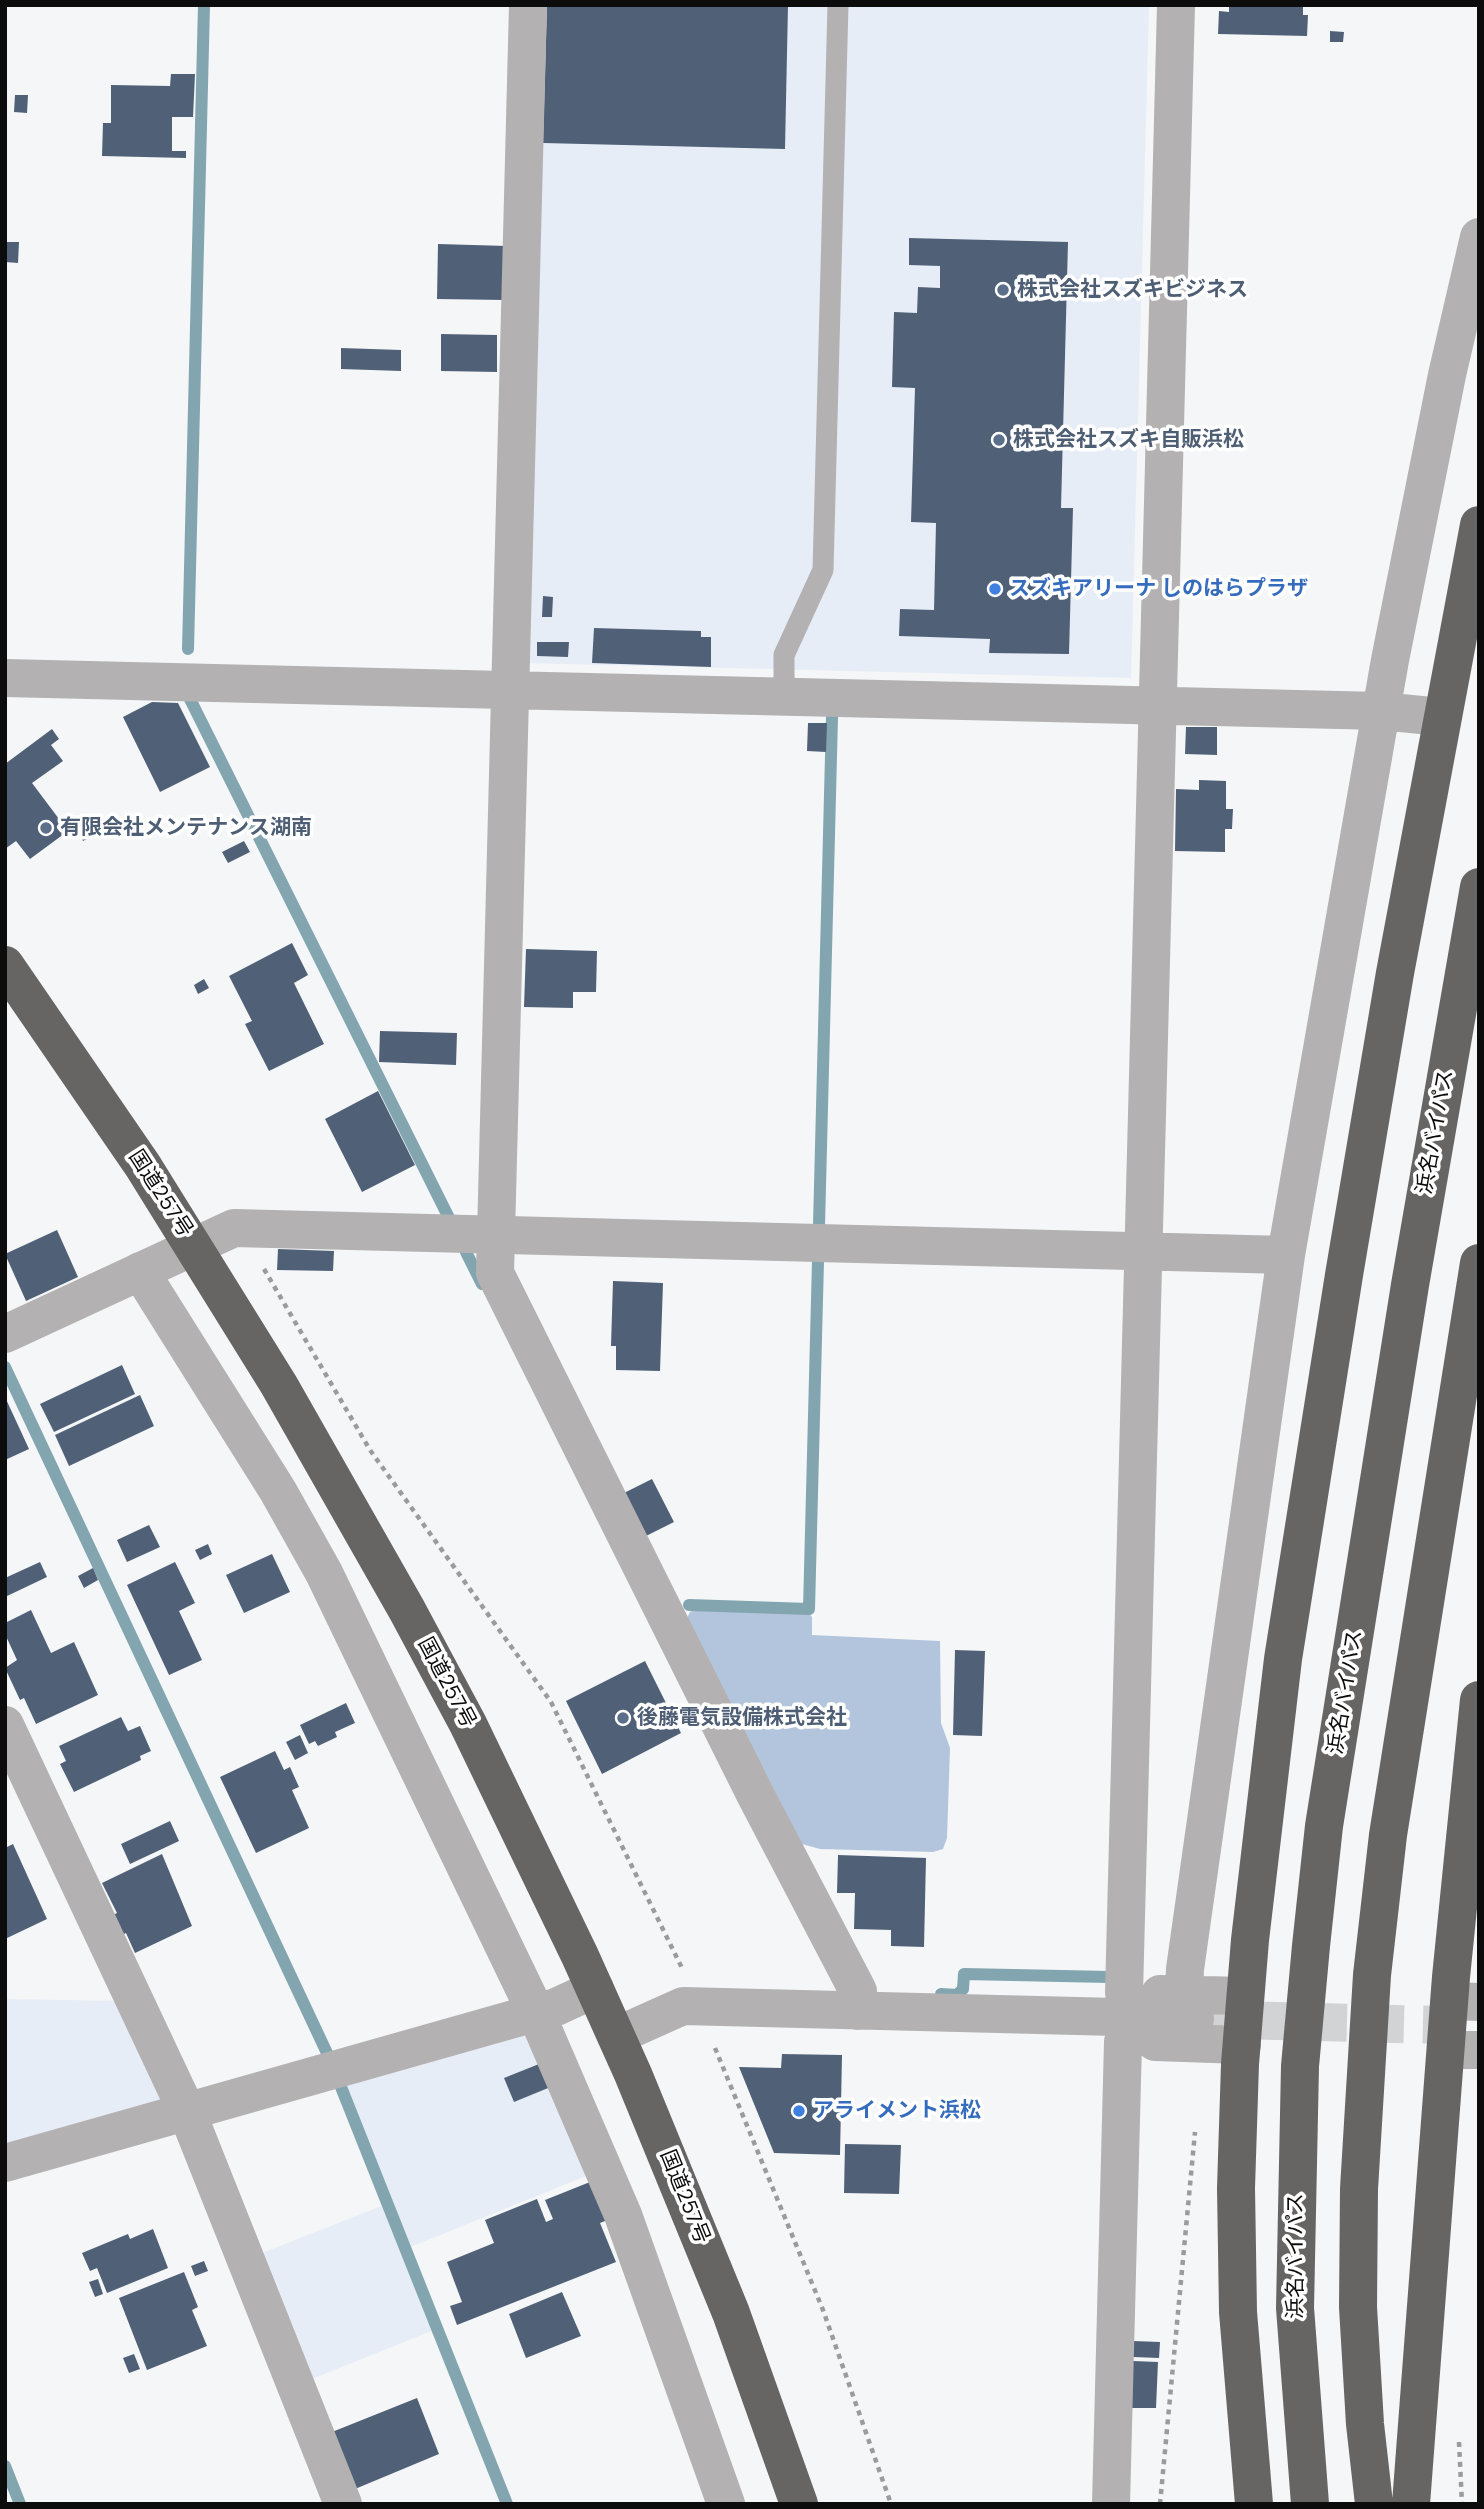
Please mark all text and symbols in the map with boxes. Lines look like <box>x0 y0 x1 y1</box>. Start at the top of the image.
place label: 株式会社スズキビジネス <box>1017 277 1248 303</box>
marker: 株式会社スズキビジネス <box>995 282 1011 298</box>
place label: 株式会社スズキ自販浜松 <box>1013 427 1244 453</box>
marker: 株式会社スズキ自販浜松 <box>991 432 1007 448</box>
place label: スズキアリーナ しのはらプラザ <box>1009 576 1308 602</box>
marker: スズキアリーナ しのはらプラザ <box>987 581 1003 597</box>
place label: 有限会社メンテナンス湖南 <box>60 815 312 841</box>
marker: 有限会社メンテナンス湖南 <box>38 820 54 836</box>
street label: 浜名バイパス <box>1413 1068 1459 1196</box>
street label: 国道257号 <box>123 1146 197 1242</box>
street label: 浜名バイパス <box>1324 1628 1368 1756</box>
street label: 国道257号 <box>412 1633 480 1733</box>
place label: 後藤電気設備株式会社 <box>637 1705 847 1731</box>
marker: 後藤電気設備株式会社 <box>615 1710 631 1726</box>
place label: アライメント浜松 <box>813 2098 981 2124</box>
marker: アライメント浜松 <box>791 2103 807 2119</box>
street label: 国道257号 <box>654 2146 714 2248</box>
street label: 浜名バイパス <box>1283 2193 1309 2319</box>

